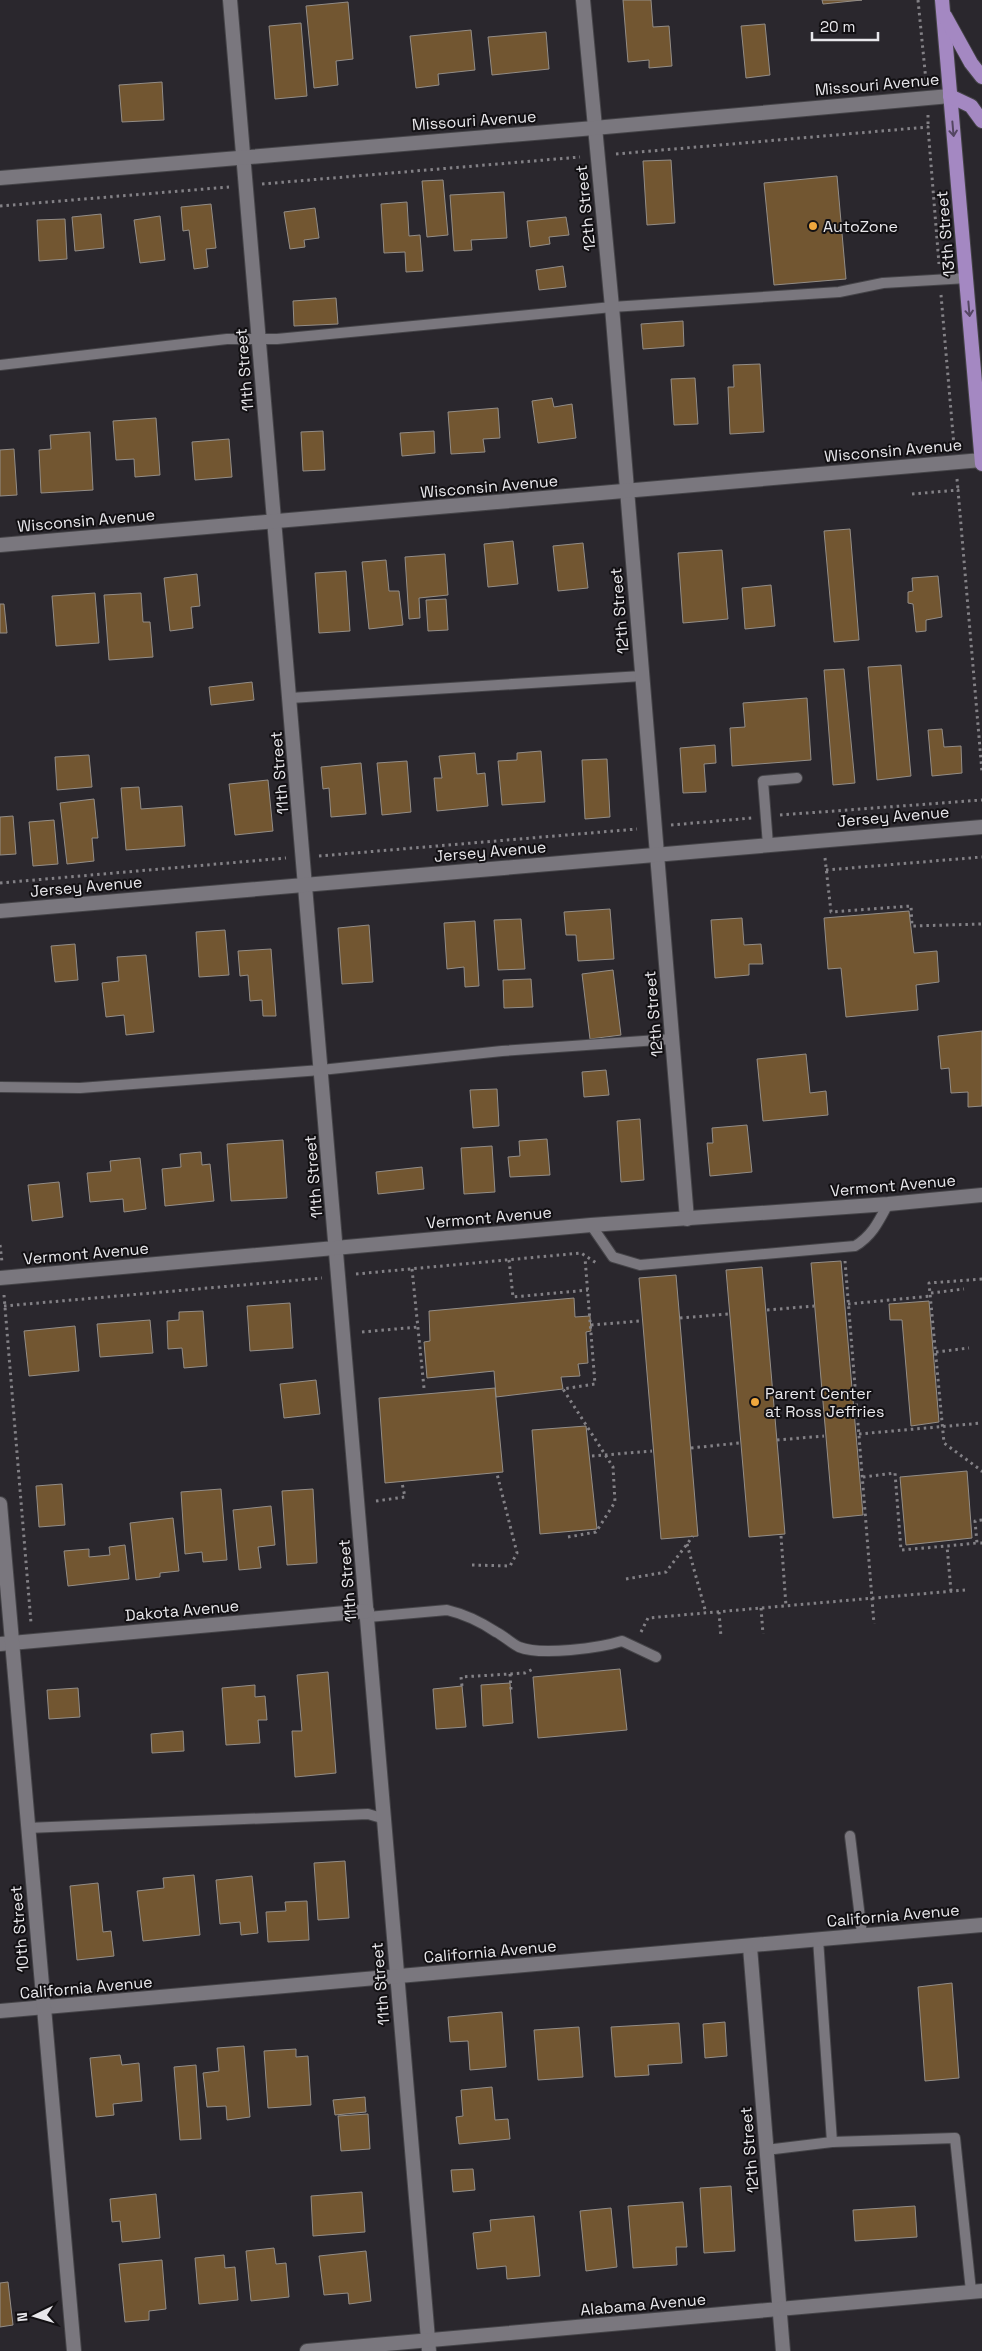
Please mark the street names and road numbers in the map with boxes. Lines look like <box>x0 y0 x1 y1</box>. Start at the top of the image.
street label: Missouri Avenue <box>814 69 940 100</box>
street label: Missouri Avenue <box>411 106 537 135</box>
street label: 12th Street <box>571 164 600 252</box>
street label: 13th Street <box>931 190 960 278</box>
street label: 11th Street <box>230 327 259 412</box>
street label: Wisconsin Avenue <box>823 434 963 467</box>
street label: Wisconsin Avenue <box>419 470 559 503</box>
street label: Wisconsin Avenue <box>16 504 156 537</box>
street label: 12th Street <box>605 567 634 655</box>
street label: 11th Street <box>265 730 294 815</box>
street label: Jersey Avenue <box>836 801 950 832</box>
street label: Jersey Avenue <box>433 836 547 867</box>
street label: Jersey Avenue <box>29 871 143 902</box>
street label: 12th Street <box>639 970 668 1058</box>
street label: 11th Street <box>299 1134 328 1219</box>
street label: Vermont Avenue <box>829 1170 957 1201</box>
street label: Vermont Avenue <box>425 1202 553 1233</box>
street label: Vermont Avenue <box>22 1238 150 1269</box>
street label: 11th Street <box>333 1538 362 1623</box>
street label: Dakota Avenue <box>124 1595 240 1626</box>
street label: 10th Street <box>5 1885 34 1973</box>
street label: California Avenue <box>826 1899 960 1932</box>
street label: California Avenue <box>423 1935 557 1968</box>
street label: 11th Street <box>366 1941 395 2026</box>
street label: California Avenue <box>19 1971 153 2004</box>
street label: 12th Street <box>735 2106 764 2194</box>
street label: Alabama Avenue <box>579 2289 707 2320</box>

